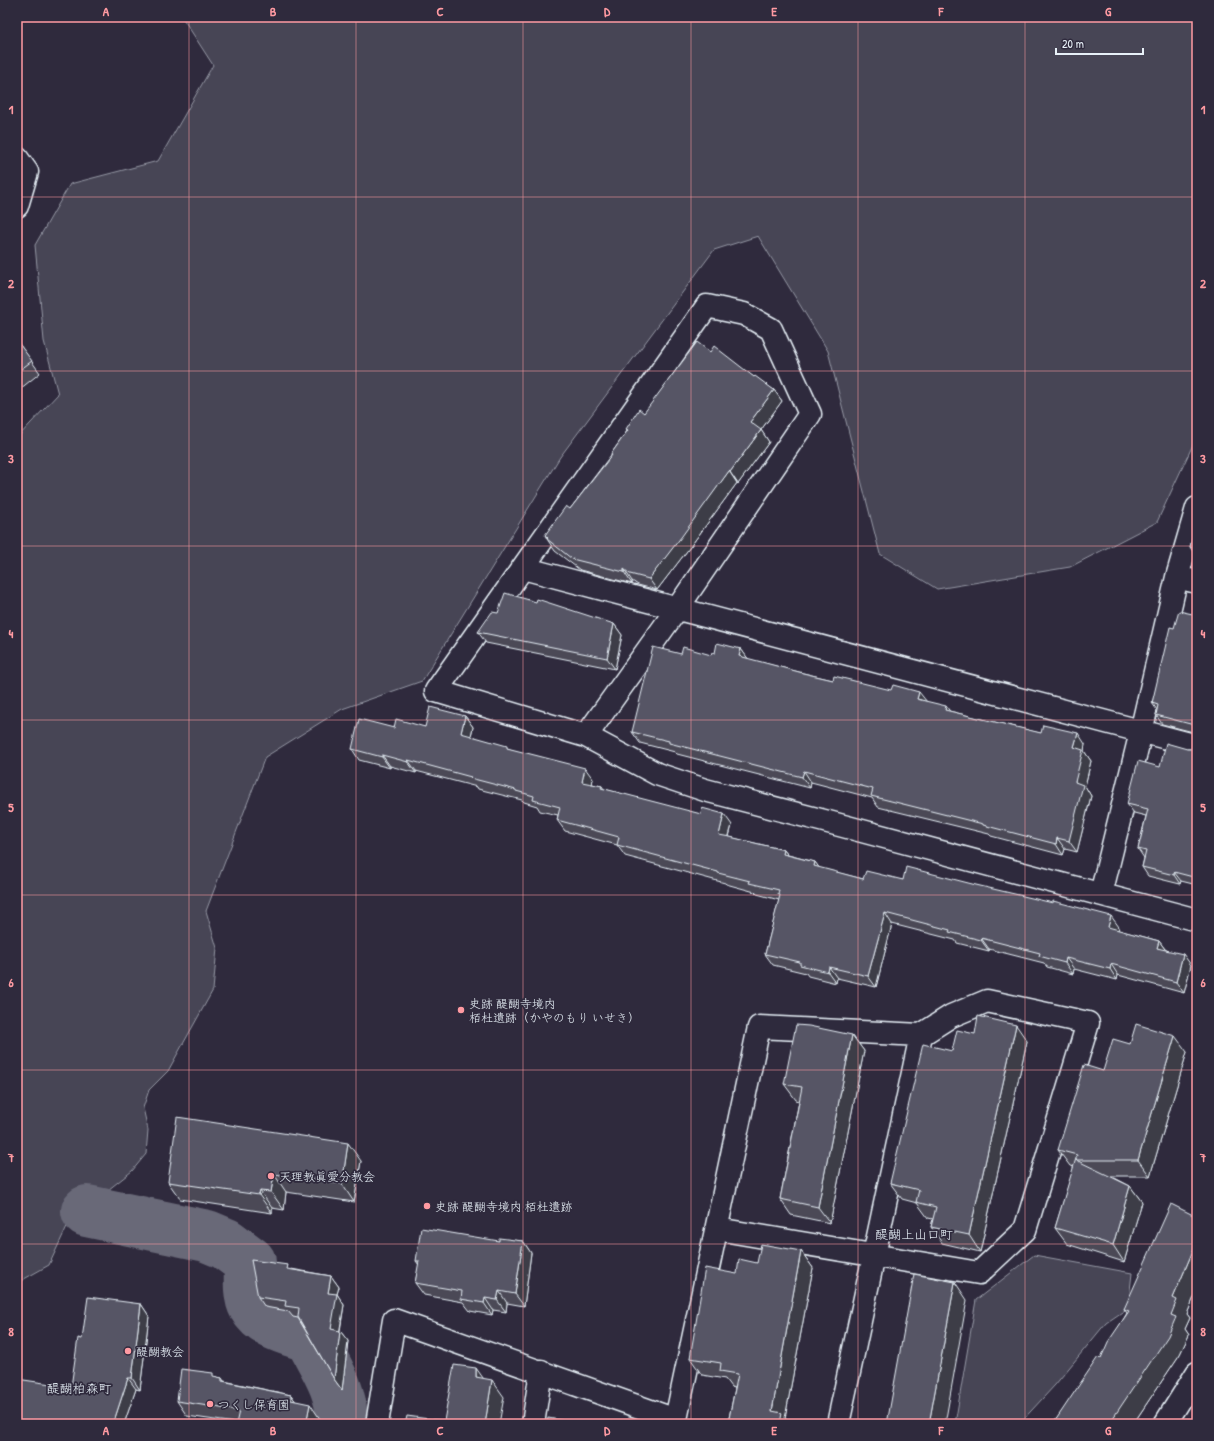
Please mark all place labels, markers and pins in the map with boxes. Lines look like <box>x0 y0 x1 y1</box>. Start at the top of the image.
place label: 史跡 醍醐寺境内 栢杜遺跡（かやのもり いせき） <box>469 995 640 1026</box>
marker: 史跡 醍醐寺境内 栢杜遺跡（かやのもり いせき） <box>456 1005 466 1015</box>
place label: 天理教眞愛分教会 <box>279 1168 375 1185</box>
marker: 天理教眞愛分教会 <box>266 1171 276 1181</box>
place label: 史跡 醍醐寺境内 栢杜遺跡 <box>435 1198 573 1215</box>
marker: 史跡 醍醐寺境内 栢杜遺跡 <box>422 1201 432 1211</box>
place label: 醍醐教会 <box>136 1343 184 1360</box>
marker: 醍醐教会 <box>123 1346 133 1356</box>
place label: つくし保育園 <box>218 1396 290 1413</box>
marker: つくし保育園 <box>205 1399 215 1409</box>

